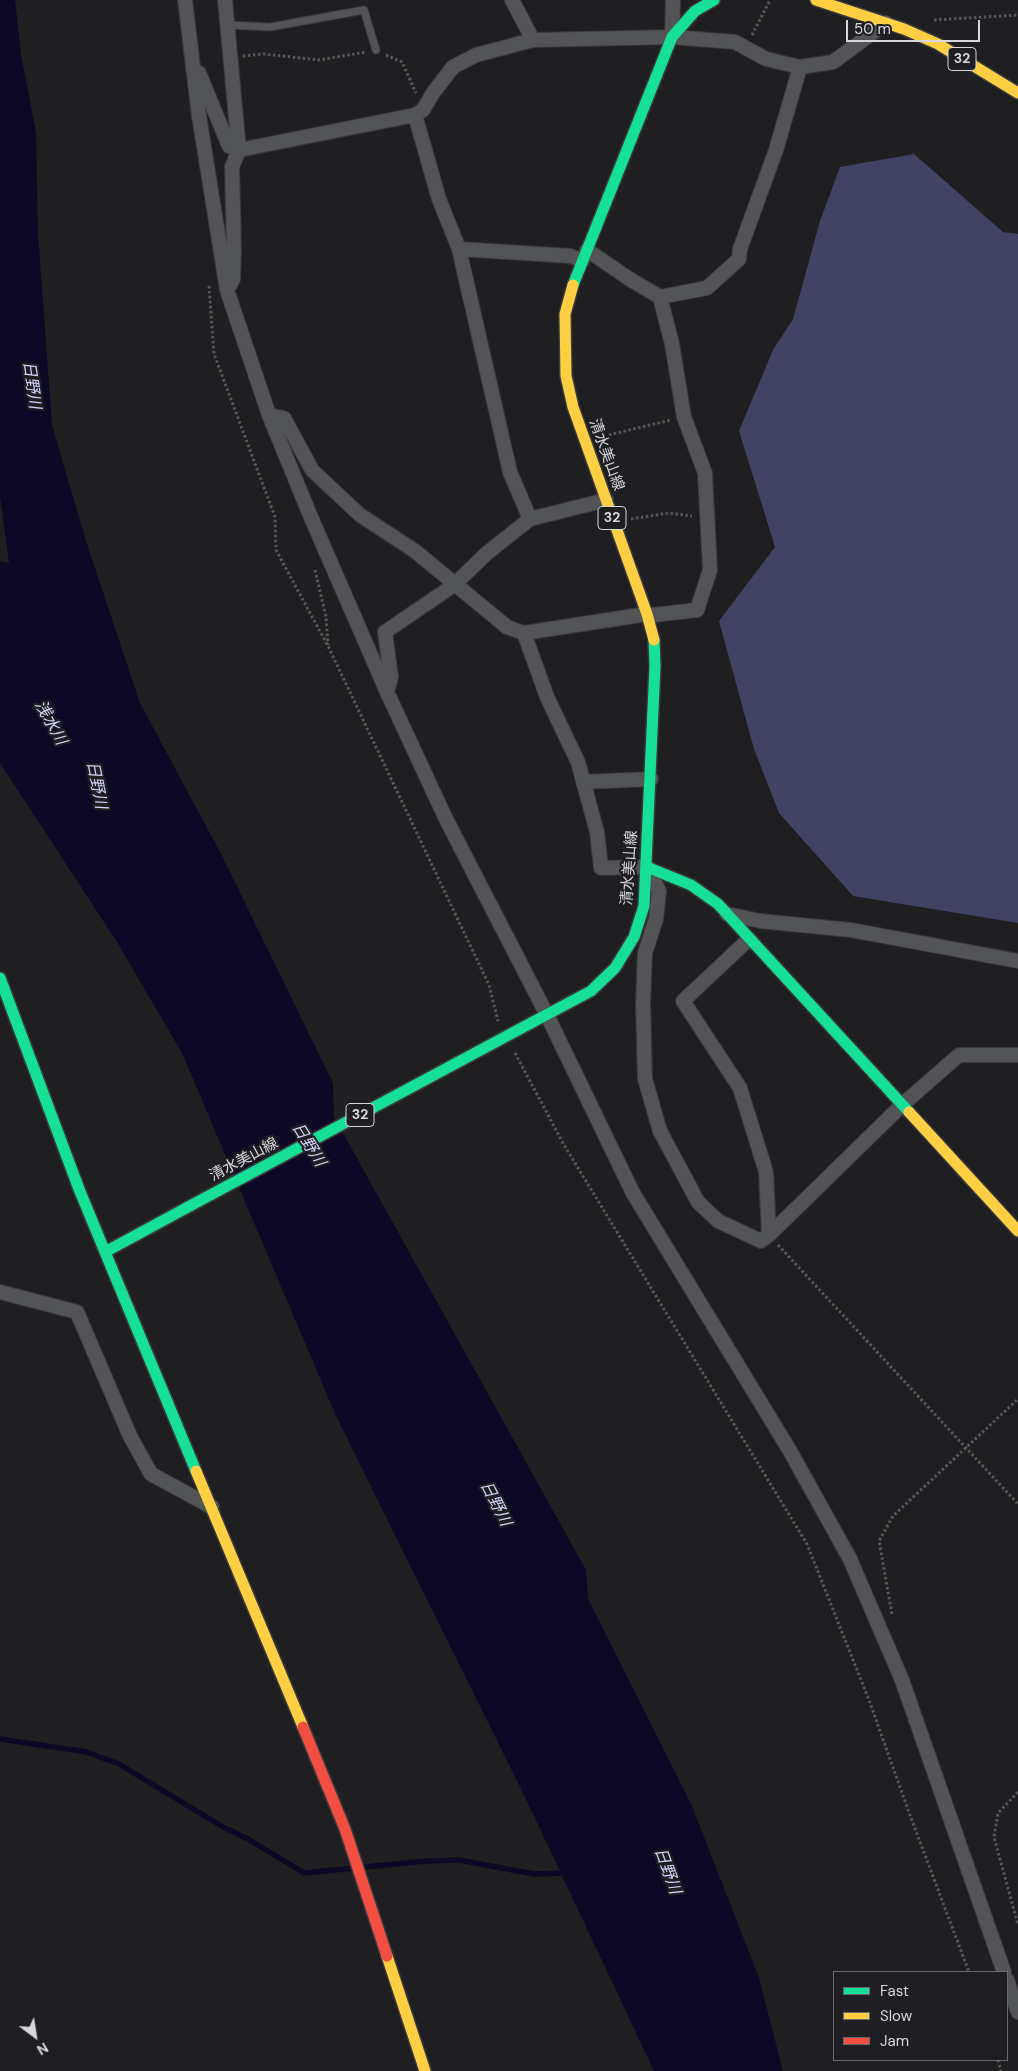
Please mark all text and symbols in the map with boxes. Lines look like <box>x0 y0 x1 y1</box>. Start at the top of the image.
scale bar <box>848 10 982 42</box>
text: 50 m <box>854 19 891 39</box>
road number: 32 <box>948 48 976 70</box>
water label: 日野川 <box>18 360 44 410</box>
street label: 清水美山線 <box>585 417 627 493</box>
road number: 32 <box>598 506 626 530</box>
water label: 浅水川 <box>30 697 70 749</box>
water label: 日野川 <box>82 760 110 810</box>
street label: 清水美山線 <box>618 830 642 906</box>
road number: 32 <box>346 1104 374 1126</box>
water label: 日野川 <box>287 1120 329 1170</box>
street label: 清水美山線 <box>207 1134 281 1186</box>
water label: 日野川 <box>476 1478 514 1530</box>
water label: 日野川 <box>650 1845 684 1897</box>
legend <box>833 1971 1008 2061</box>
text: Fast <box>880 1981 909 2001</box>
text: Slow <box>880 2006 912 2026</box>
north arrow <box>10 2011 60 2061</box>
text: Jam <box>880 2031 909 2051</box>
text: N <box>34 2039 52 2059</box>

